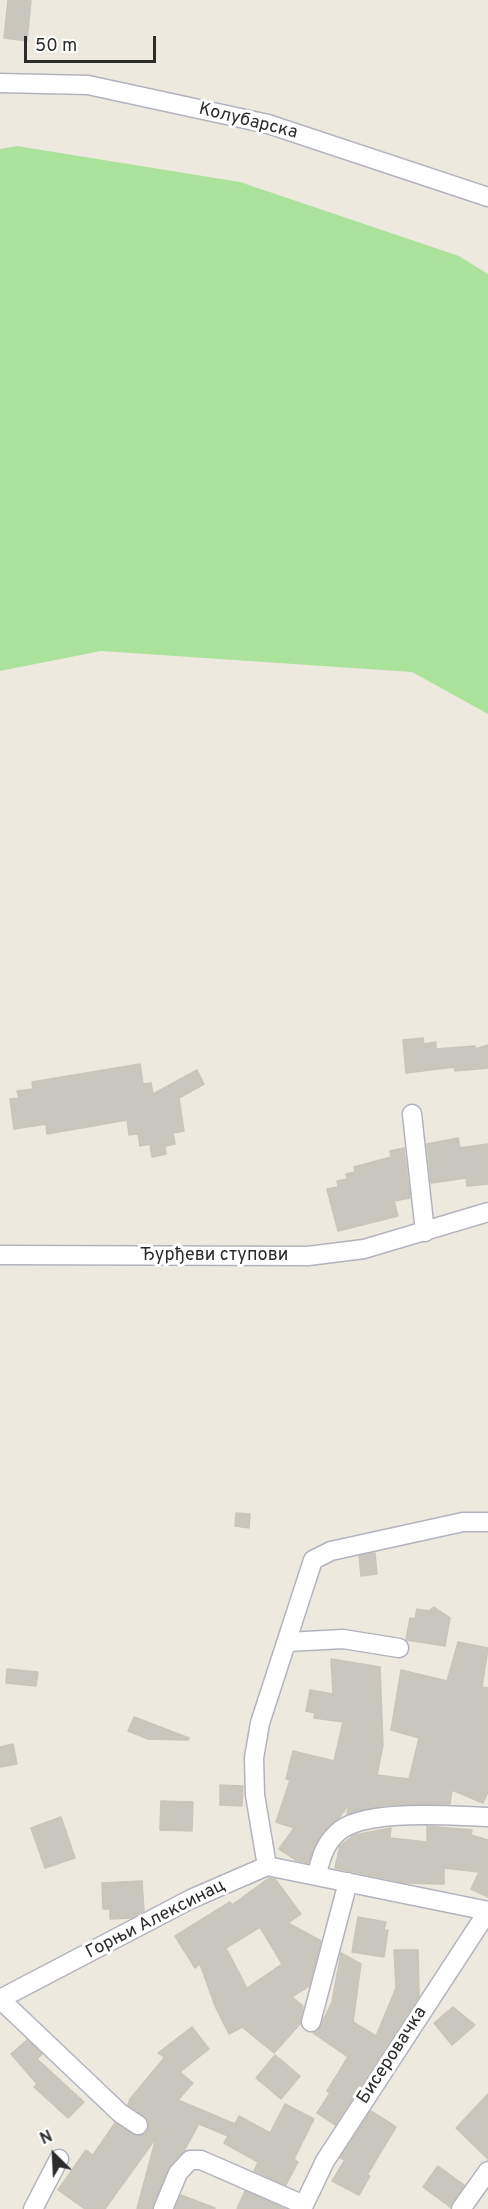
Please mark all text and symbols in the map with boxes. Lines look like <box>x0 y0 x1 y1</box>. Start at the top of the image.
scale bar <box>27 24 159 62</box>
text: 50 m <box>35 35 77 58</box>
street label: Колубарска <box>196 99 300 145</box>
street label: Ђурђеви ступови <box>140 1245 288 1267</box>
street label: Горњи Алексинац <box>83 1876 229 1964</box>
street label: Бисеровачка <box>354 2003 432 2109</box>
north arrow <box>24 2125 84 2185</box>
text: N <box>37 2127 56 2150</box>

